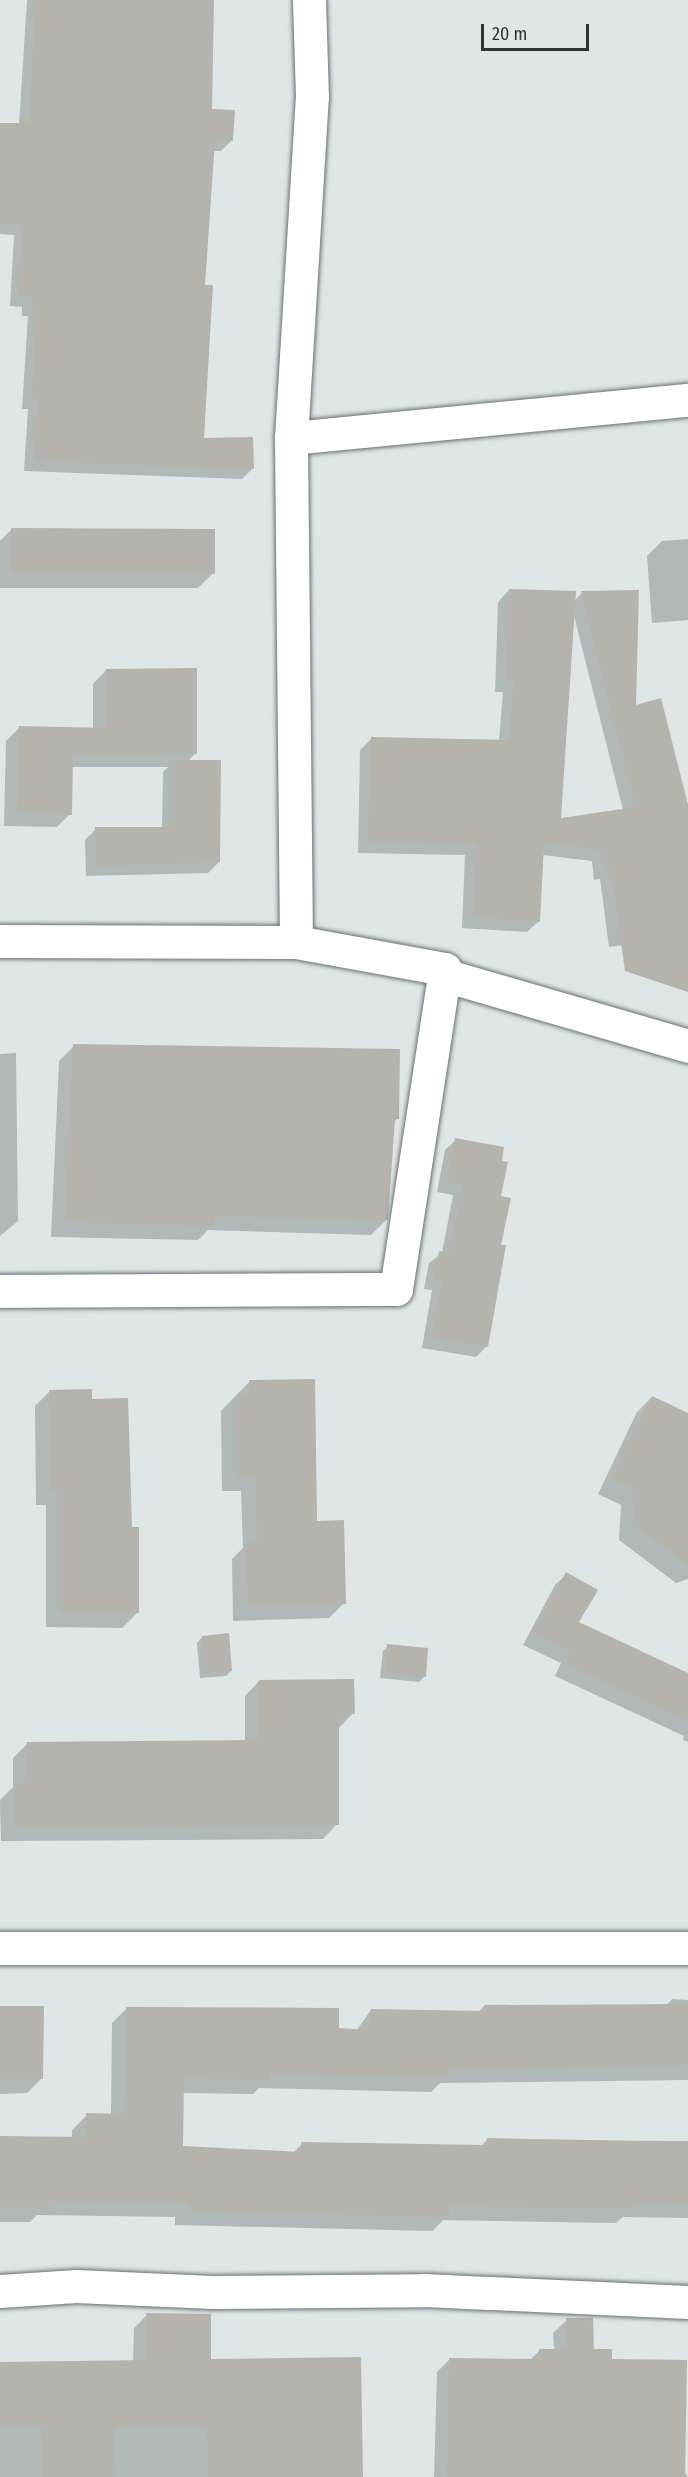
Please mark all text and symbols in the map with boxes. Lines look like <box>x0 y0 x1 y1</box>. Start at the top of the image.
scale bar <box>484 12 592 50</box>
text: 20 m <box>492 23 527 45</box>

